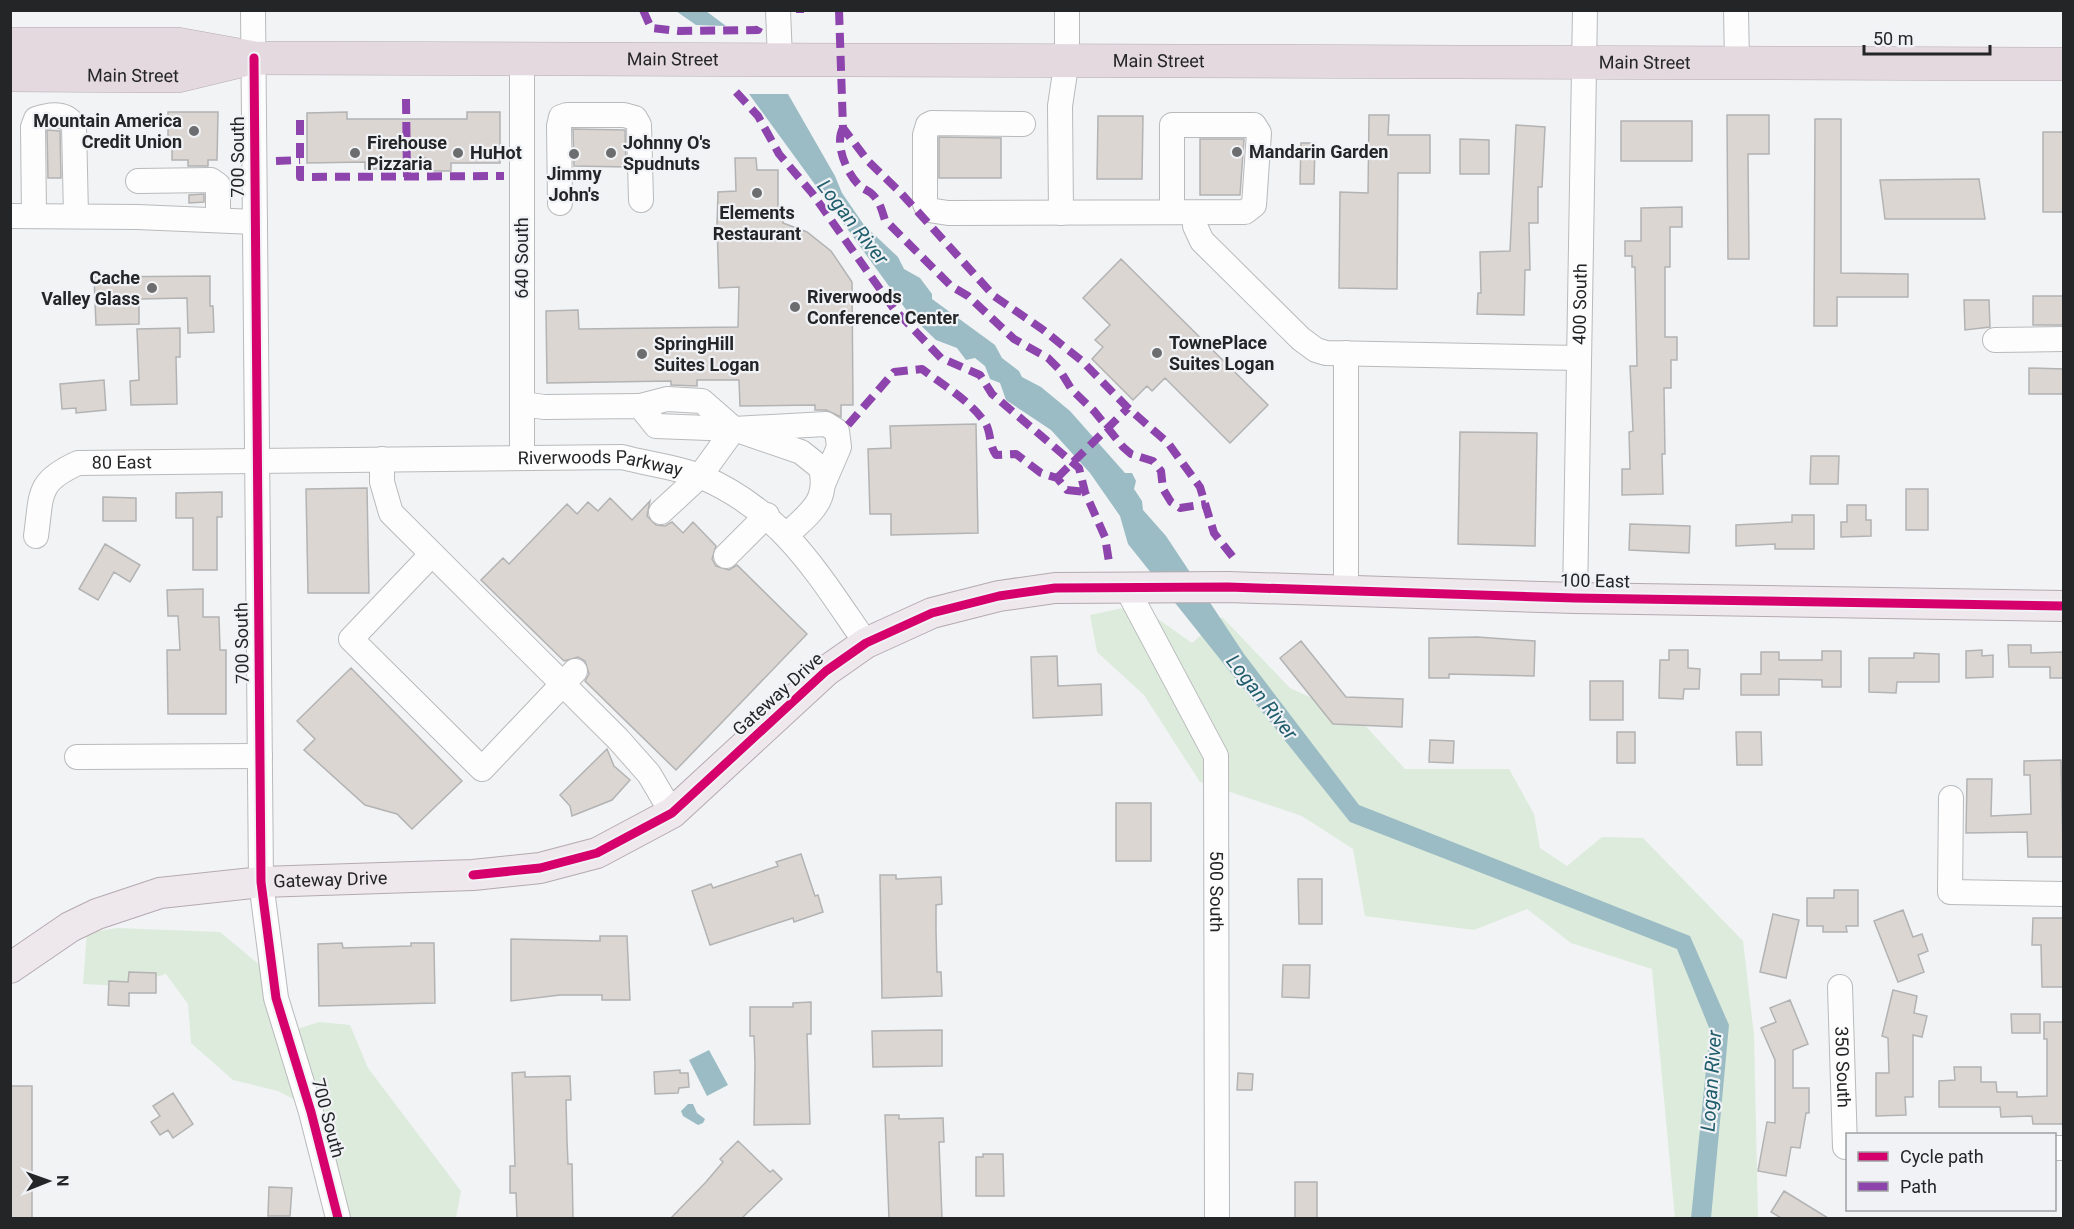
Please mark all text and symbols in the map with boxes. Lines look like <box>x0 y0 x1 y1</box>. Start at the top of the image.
scale bar <box>1864 18 1990 56</box>
text: 50 m <box>1873 28 1913 49</box>
street label: Main Street <box>627 48 719 70</box>
street label: Main Street <box>1113 50 1205 71</box>
street label: Main Street <box>1599 51 1691 73</box>
street label: Main Street <box>87 64 179 86</box>
place label: Mountain America Credit Union <box>33 110 182 152</box>
street label: 700 South <box>227 116 248 198</box>
marker: Mountain America Credit Union <box>187 124 201 138</box>
place label: Firehouse Pizzaria <box>367 132 447 174</box>
place label: Johnny O's Spudnuts <box>623 132 711 174</box>
place label: Mandarin Garden <box>1249 141 1388 162</box>
place label: HuHot <box>470 142 522 163</box>
marker: Mandarin Garden <box>1230 145 1244 159</box>
marker: Firehouse Pizzaria <box>348 146 362 160</box>
marker: HuHot <box>451 146 465 160</box>
marker: Johnny O's Spudnuts <box>604 146 618 160</box>
marker: Jimmy John's <box>567 147 581 161</box>
place label: Jimmy John's <box>546 163 602 205</box>
water label: Logan River <box>812 175 895 270</box>
marker: Elements Restaurant <box>750 186 764 200</box>
place label: Elements Restaurant <box>713 202 801 244</box>
street label: 640 South <box>511 217 532 299</box>
street label: 400 South <box>1568 263 1591 345</box>
place label: Cache Valley Glass <box>41 267 140 309</box>
marker: Cache Valley Glass <box>145 281 159 295</box>
place label: Riverwoods Conference Center <box>807 286 959 328</box>
marker: Riverwoods Conference Center <box>788 300 802 314</box>
place label: TownePlace Suites Logan <box>1169 332 1274 374</box>
place label: SpringHill Suites Logan <box>654 333 759 375</box>
marker: TownePlace Suites Logan <box>1150 346 1164 360</box>
marker: SpringHill Suites Logan <box>635 347 649 361</box>
street label: Riverwoods Parkway <box>518 446 685 480</box>
street label: 80 East <box>92 451 152 473</box>
street label: 100 East <box>1560 569 1630 592</box>
street label: 700 South <box>230 602 253 684</box>
street label: Gateway Drive <box>728 648 827 740</box>
water label: Logan River <box>1221 650 1304 745</box>
street label: 500 South <box>1206 851 1227 932</box>
street label: Gateway Drive <box>273 867 388 892</box>
street label: 350 South <box>1831 1026 1855 1108</box>
water label: Logan River <box>1695 1028 1727 1132</box>
street label: 700 South <box>308 1076 349 1160</box>
legend <box>1846 1133 2056 1211</box>
text: Cycle path <box>1900 1146 1984 1167</box>
north arrow <box>18 1151 78 1211</box>
text: N <box>53 1175 72 1187</box>
text: Path <box>1900 1176 1937 1197</box>

